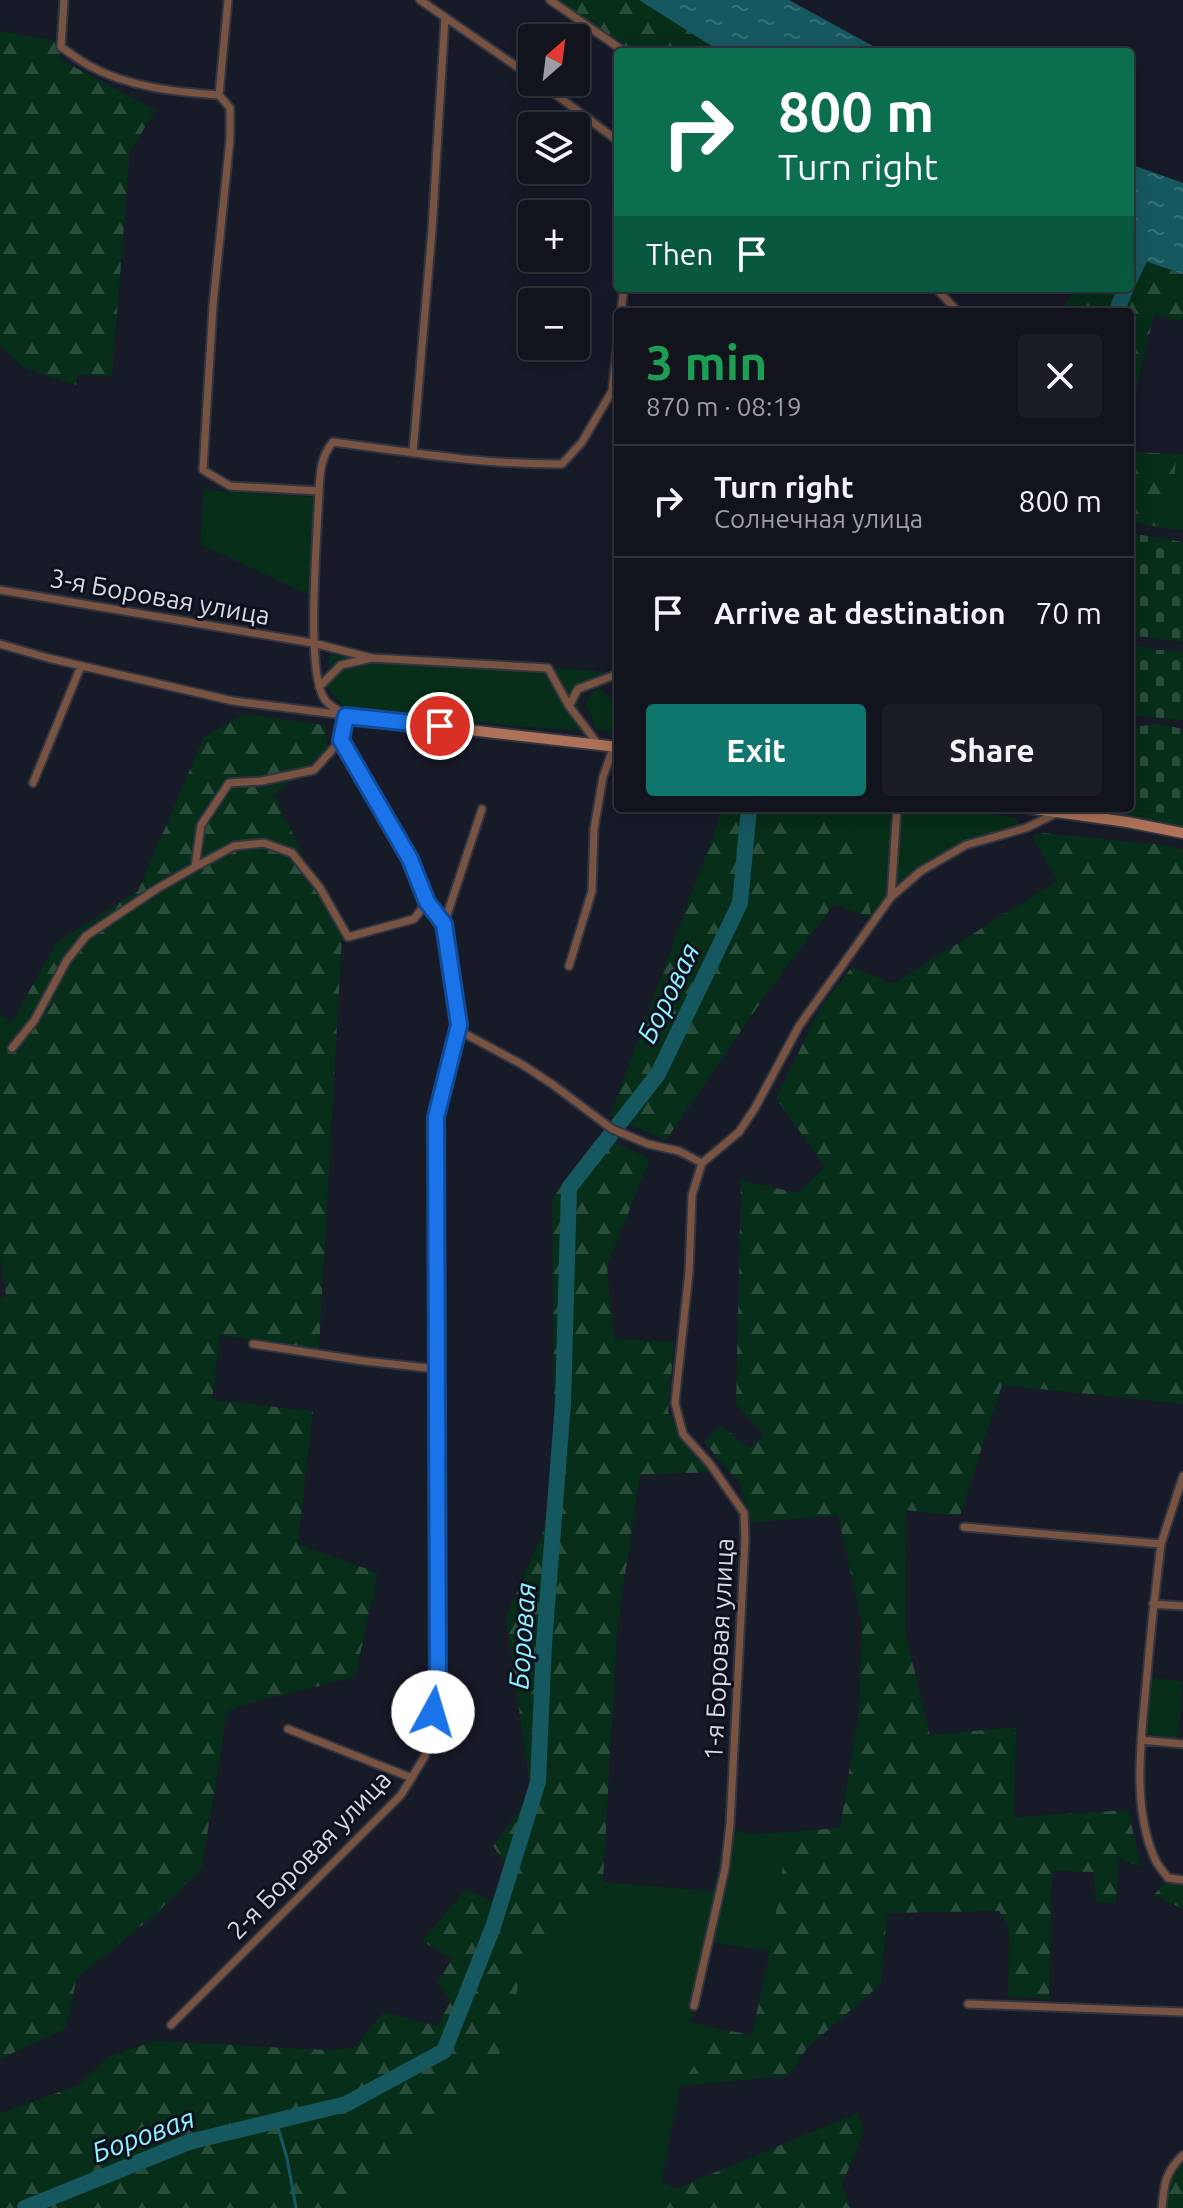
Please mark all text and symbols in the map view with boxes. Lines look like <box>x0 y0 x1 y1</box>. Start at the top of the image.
north arrow <box>518 24 590 96</box>
map controls <box>518 24 590 360</box>
icon: right <box>646 80 750 184</box>
text: 800 m <box>778 80 934 143</box>
button: layers <box>518 112 590 184</box>
text: Turn right <box>778 146 938 187</box>
button: + <box>518 200 590 272</box>
icon: arrive <box>730 232 774 276</box>
text: Then <box>646 237 714 271</box>
button: − <box>518 288 590 360</box>
button: close <box>1018 334 1102 418</box>
text: 3 min <box>646 335 767 389</box>
text: 870 m · 08:19 <box>646 392 802 421</box>
text: Turn right <box>714 470 854 504</box>
icon: right <box>646 479 690 523</box>
text: 800 m <box>1018 484 1102 518</box>
text: Солнечная улица <box>714 504 923 533</box>
street label: 3-я Боровая улица <box>48 563 272 630</box>
icon: arrive <box>646 591 690 635</box>
text: Arrive at destination <box>714 596 1006 630</box>
text: 70 m <box>1035 596 1102 630</box>
pin <box>406 692 474 760</box>
icon: arrive <box>418 704 462 748</box>
button: Exit <box>646 704 866 796</box>
button: Share <box>882 704 1102 796</box>
water label: Боровая <box>630 938 705 1048</box>
street label: 1-я Боровая улица <box>698 1537 739 1761</box>
water label: Боровая <box>502 1582 541 1690</box>
position arrow <box>391 1670 475 1754</box>
street label: 2-я Боровая улица <box>221 1765 396 1945</box>
water label: Боровая <box>87 2102 198 2167</box>

